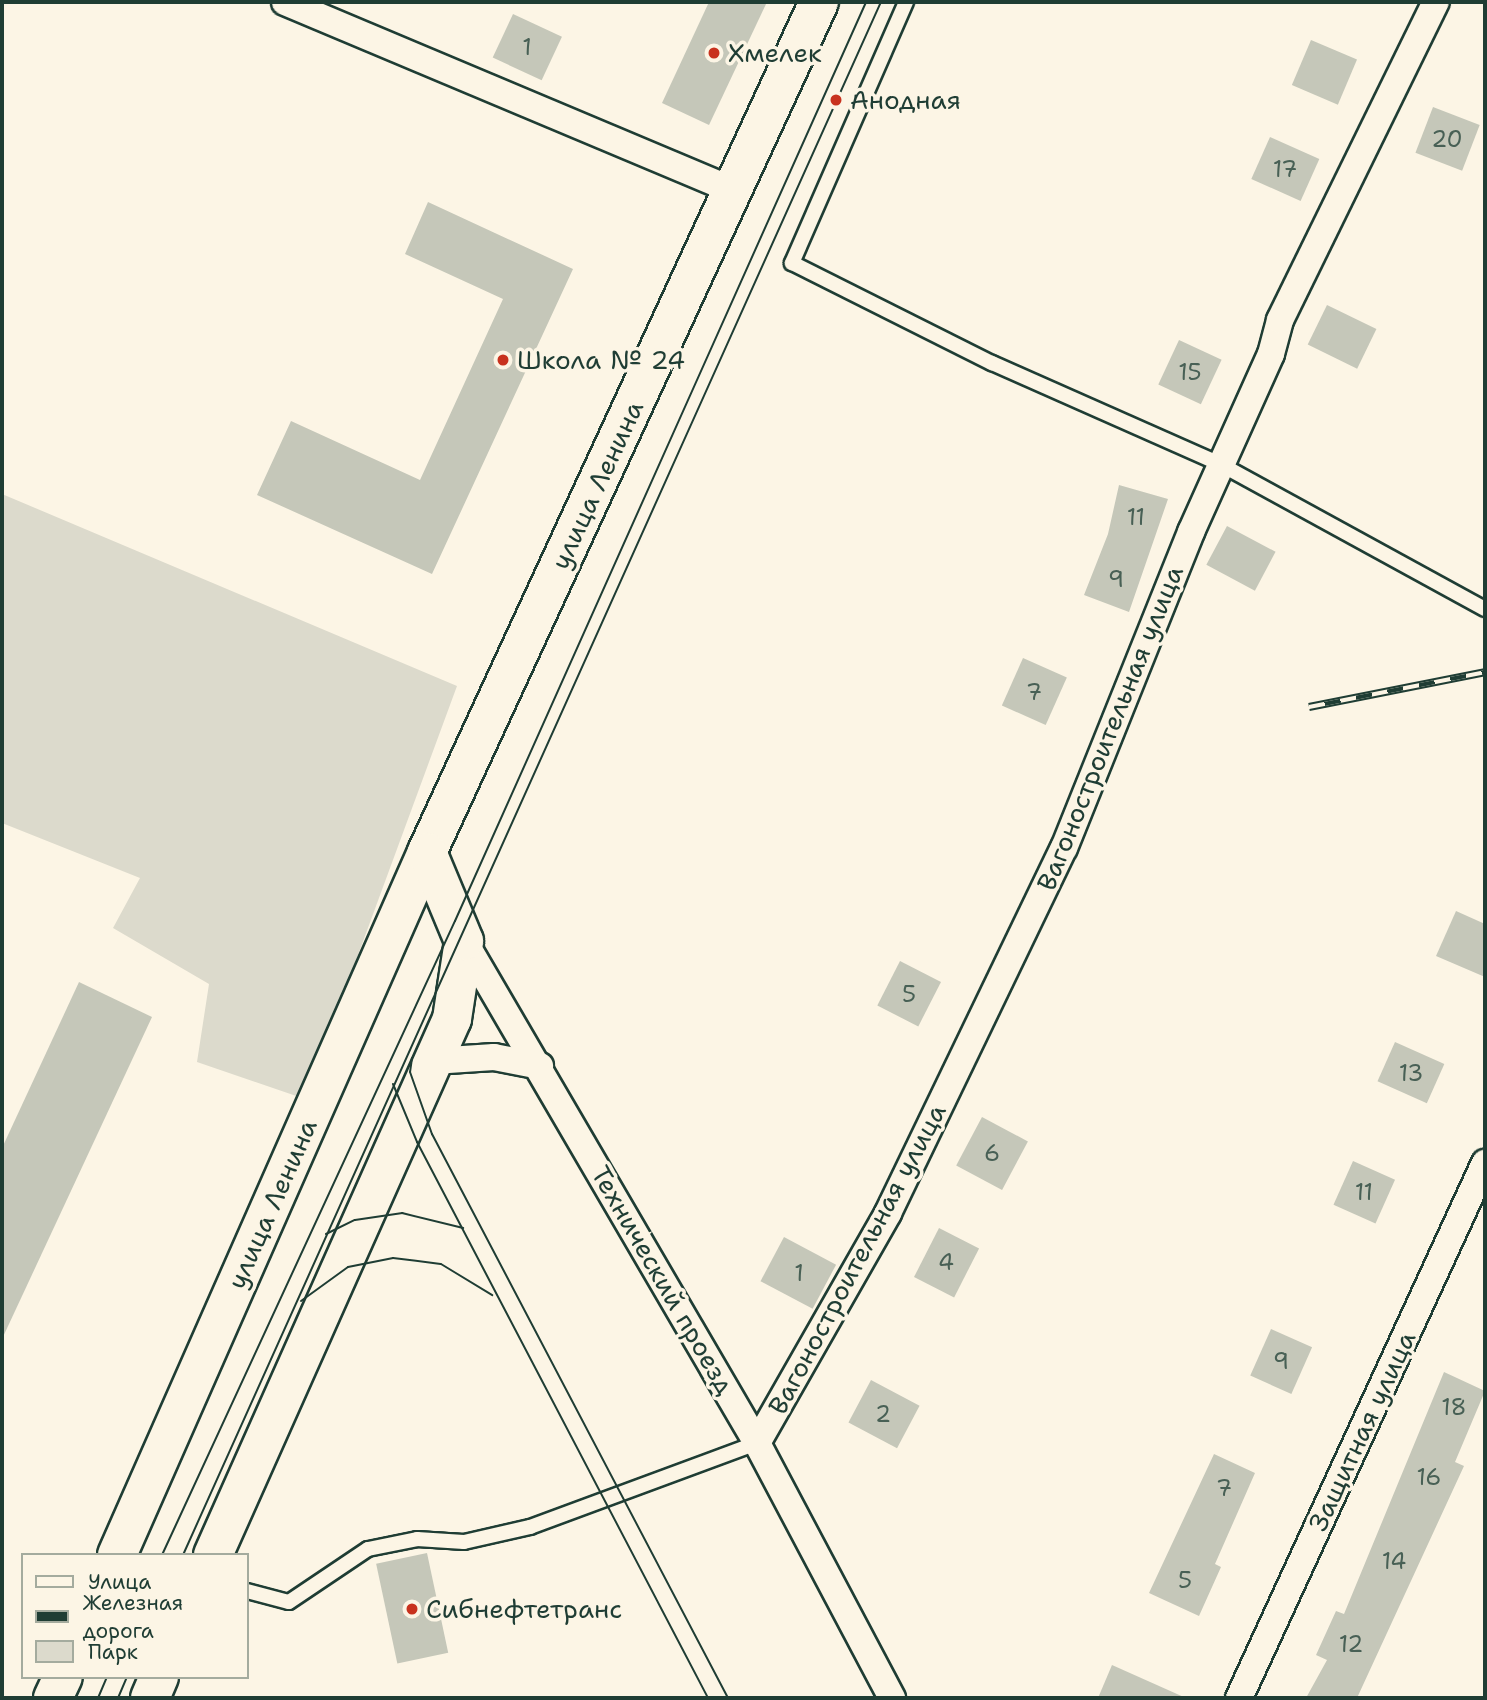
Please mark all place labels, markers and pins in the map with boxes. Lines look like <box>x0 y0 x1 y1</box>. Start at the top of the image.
place label: Хмелек <box>728 37 822 69</box>
marker: Хмелек <box>706 45 722 61</box>
place label: Анодная <box>850 84 961 116</box>
marker: Анодная <box>828 92 844 108</box>
place label: Школа № 24 <box>517 344 685 376</box>
marker: Школа № 24 <box>495 352 511 368</box>
place label: Сибнефтетранс <box>426 1593 622 1625</box>
marker: Сибнефтетранс <box>404 1601 420 1617</box>

